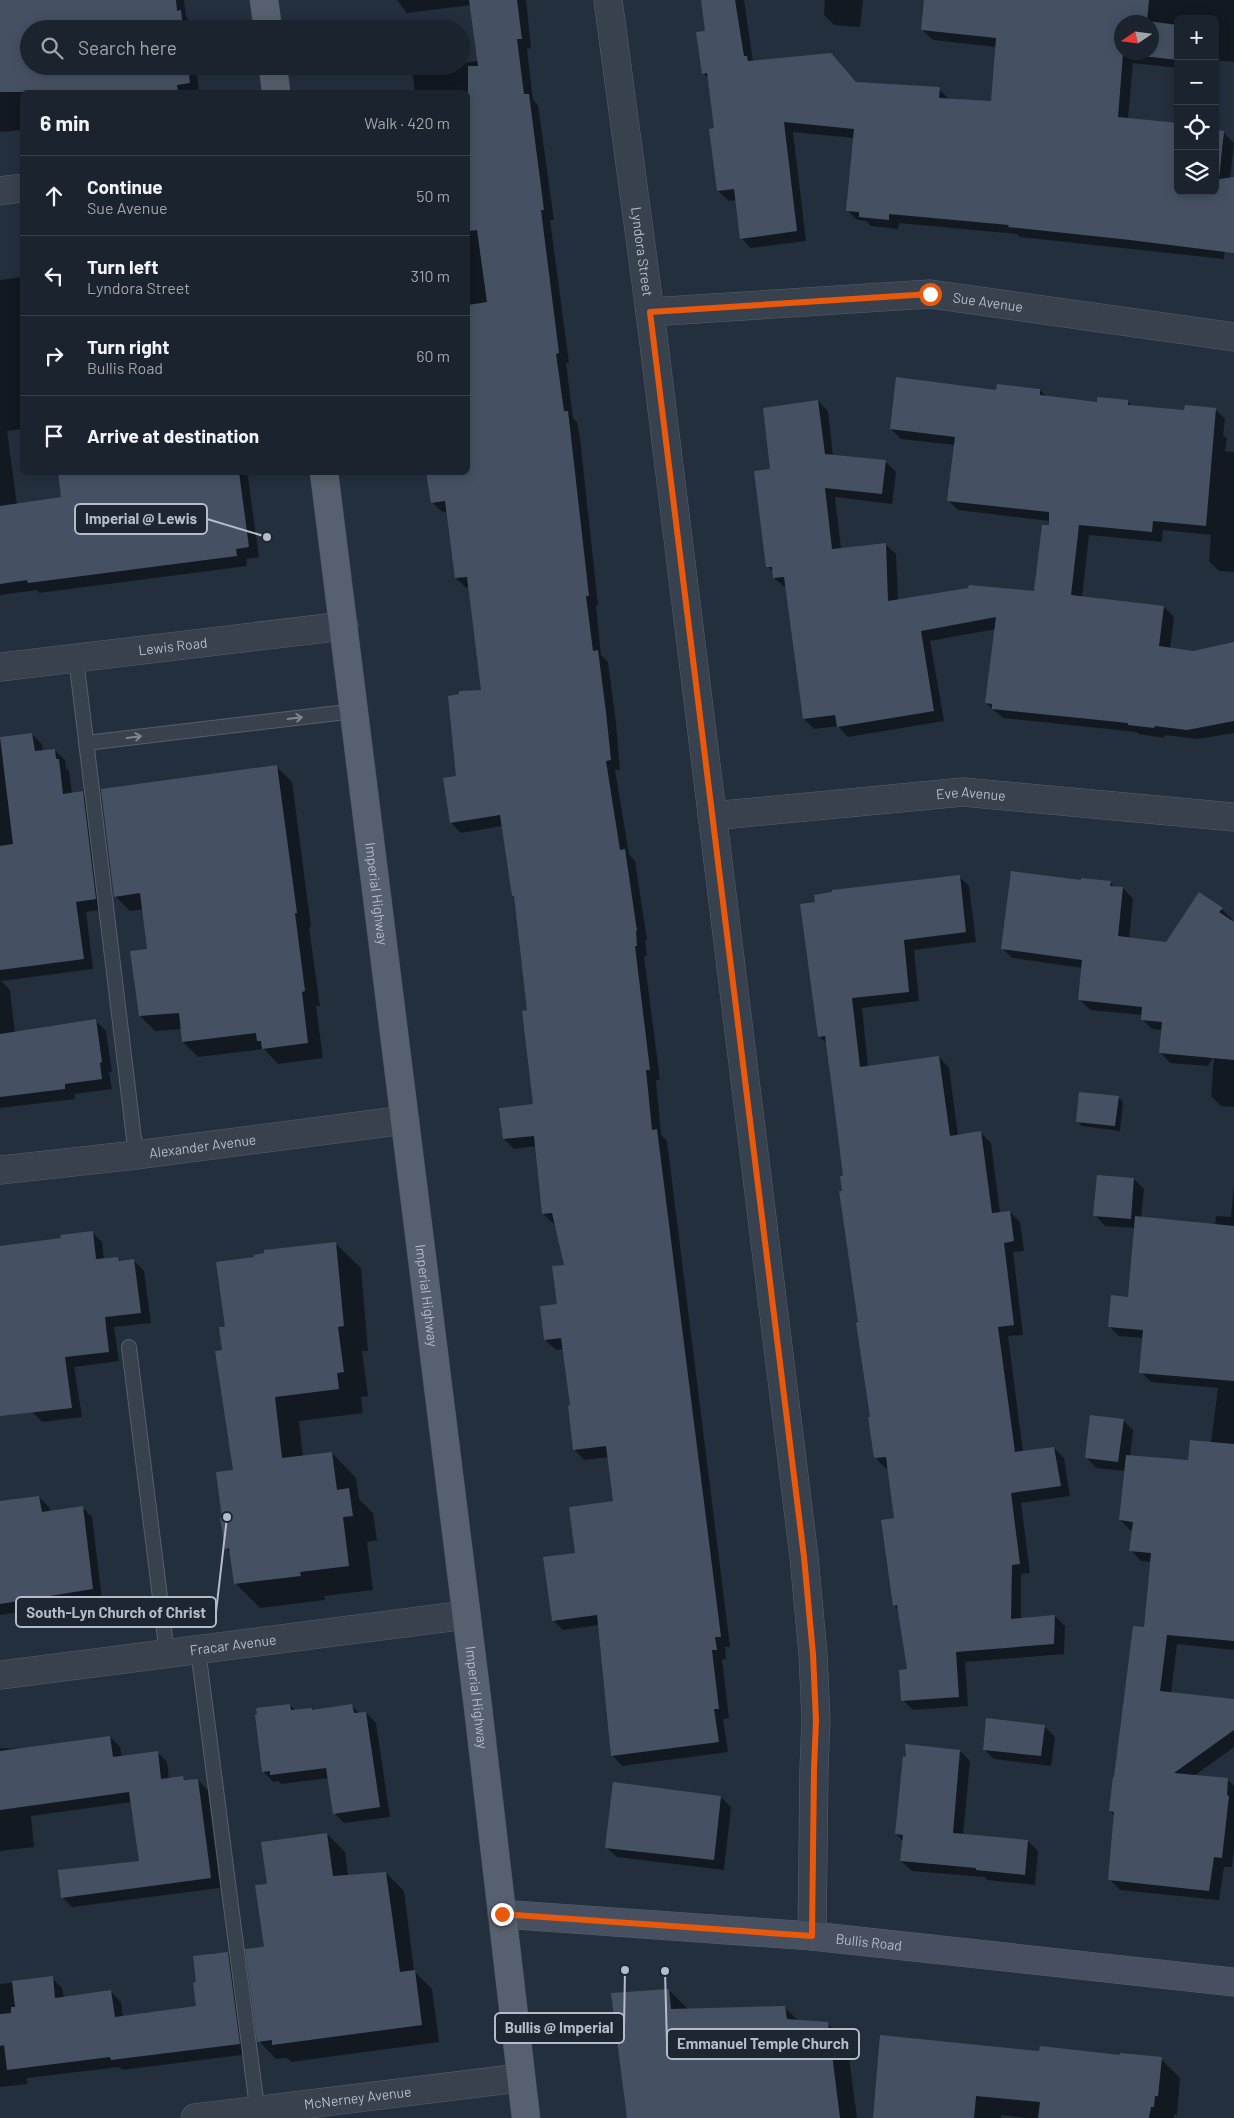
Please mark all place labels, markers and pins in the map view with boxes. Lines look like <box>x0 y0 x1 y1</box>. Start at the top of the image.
callout: Imperial @ Lewis <box>75 504 207 534</box>
callout: South-Lyn Church of Christ <box>16 1597 216 1627</box>
callout: Bullis @ Imperial <box>495 2013 624 2043</box>
callout: Emmanuel Temple Church <box>667 2029 859 2059</box>

